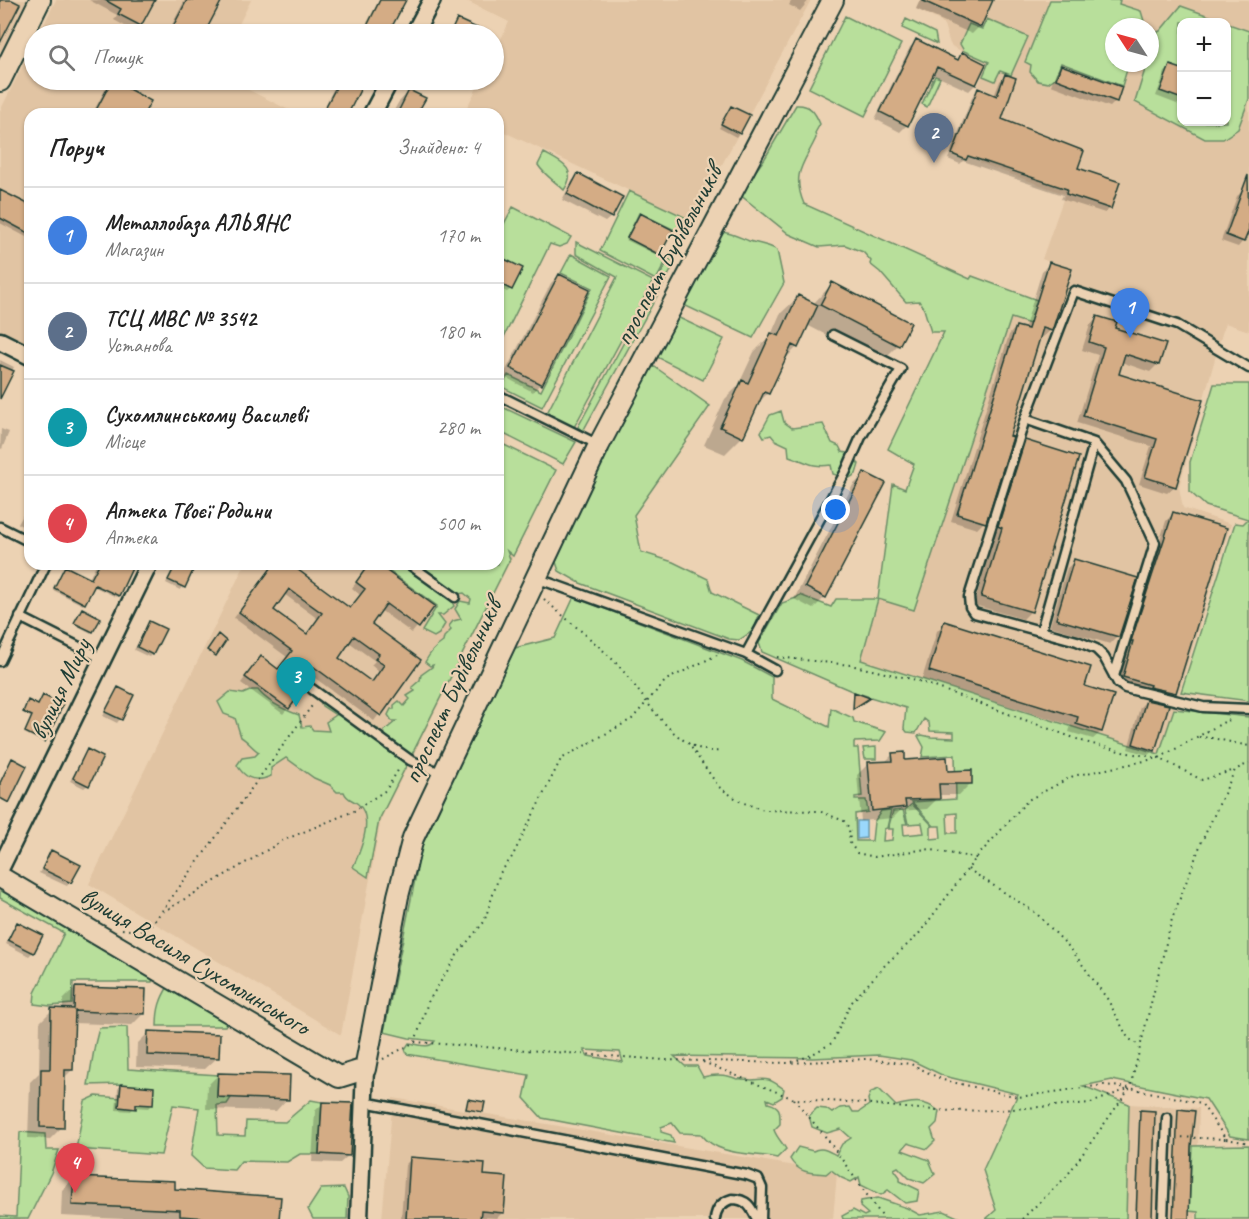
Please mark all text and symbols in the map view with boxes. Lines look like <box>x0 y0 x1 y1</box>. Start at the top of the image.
north arrow <box>1105 18 1159 72</box>
map controls <box>1177 18 1231 126</box>
button: + <box>1177 18 1231 72</box>
search box <box>24 24 504 90</box>
icon: search <box>45 41 78 74</box>
text: Пошук <box>93 43 142 71</box>
button: − <box>1177 72 1231 126</box>
pin: 2 <box>914 114 954 163</box>
text: Поруч <box>48 131 104 164</box>
text: Знайдено: 4 <box>398 135 480 160</box>
street label: проспект Будівельників <box>606 153 732 351</box>
text: Металлобаза АЛЬЯНС <box>105 209 289 237</box>
text: 1 <box>63 223 72 248</box>
text: 170 m <box>437 223 480 248</box>
text: Магазин <box>105 237 163 262</box>
pin: 1 <box>1110 288 1150 338</box>
text: ТСЦ МВС № 3542 <box>105 305 256 333</box>
text: 2 <box>63 319 72 344</box>
text: 180 m <box>437 319 480 344</box>
text: Установа <box>105 333 172 358</box>
text: Сухомлинському Василеві <box>105 401 307 429</box>
text: 3 <box>63 415 72 440</box>
text: 280 m <box>437 415 480 440</box>
text: Місце <box>105 429 145 454</box>
your location <box>821 495 850 524</box>
text: Аптека Твоєї Родини <box>105 497 271 525</box>
text: 4 <box>63 511 72 536</box>
text: 500 m <box>437 511 480 536</box>
text: Аптека <box>105 525 157 550</box>
street label: проспект Будівельників <box>395 588 512 789</box>
street label: вулиця Миру <box>21 631 99 745</box>
pin: 3 <box>276 658 316 707</box>
street label: вулиця Василя Сухомлинського <box>74 879 318 1044</box>
pin: 4 <box>56 1144 94 1193</box>

